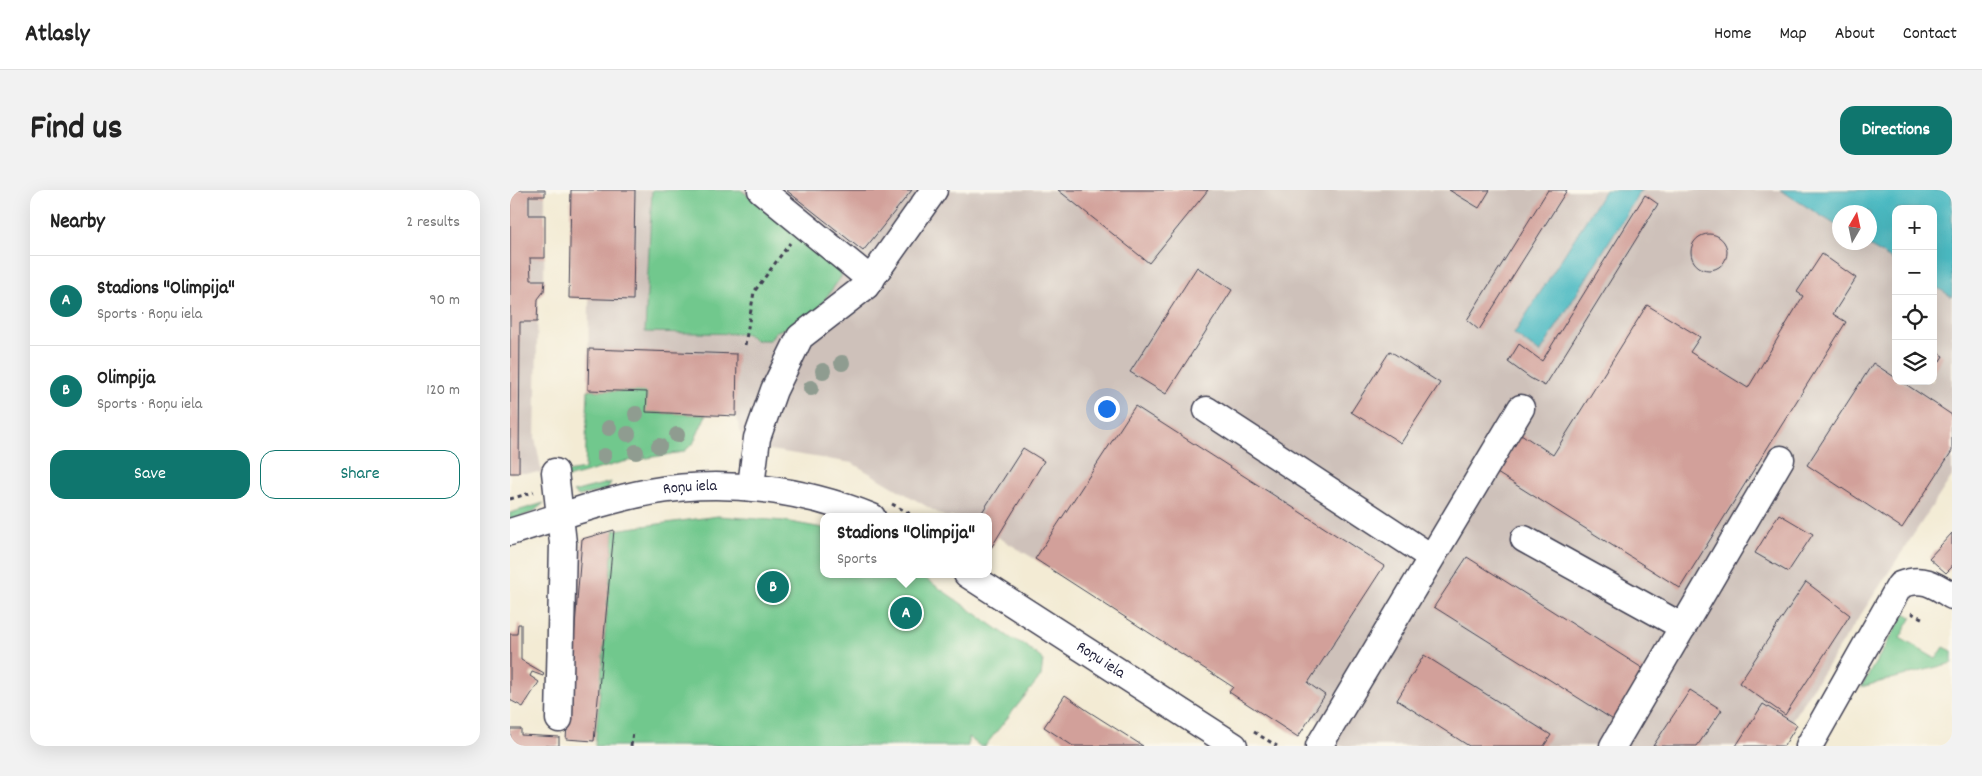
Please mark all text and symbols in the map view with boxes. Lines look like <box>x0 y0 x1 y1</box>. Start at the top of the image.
text: Atlasly <box>25 18 89 52</box>
text: Home <box>1714 22 1751 47</box>
text: Map <box>1779 22 1807 47</box>
text: About <box>1835 22 1875 47</box>
text: Contact <box>1903 22 1957 47</box>
text: Find us <box>30 105 122 155</box>
button: Directions <box>1840 106 1952 155</box>
north arrow <box>1832 205 1877 250</box>
map controls <box>1892 205 1937 385</box>
button: + <box>1892 205 1937 250</box>
text: Nearby <box>50 208 105 238</box>
text: 2 results <box>406 211 460 234</box>
button: − <box>1892 250 1937 295</box>
text: Stadions "Olimpija" <box>97 276 235 303</box>
text: A <box>62 289 70 312</box>
text: 90 m <box>429 289 460 312</box>
button: locate <box>1892 295 1937 340</box>
text: Sports · Roņu iela <box>97 303 202 326</box>
button: layers <box>1892 340 1937 385</box>
text: Olimpija <box>97 366 155 393</box>
text: B <box>62 379 70 402</box>
text: 120 m <box>426 379 460 402</box>
text: Sports · Roņu iela <box>97 393 202 416</box>
your location <box>1094 396 1120 422</box>
button: Save <box>50 450 250 499</box>
button: Share <box>260 450 460 499</box>
street label: Roņu iela <box>661 474 718 501</box>
popup <box>820 513 992 578</box>
text: Stadions "Olimpija" <box>837 521 975 548</box>
text: Sports <box>837 548 877 571</box>
pin: B <box>757 568 789 606</box>
pin: A <box>890 594 922 632</box>
street label: Roņu iela <box>1072 636 1130 685</box>

